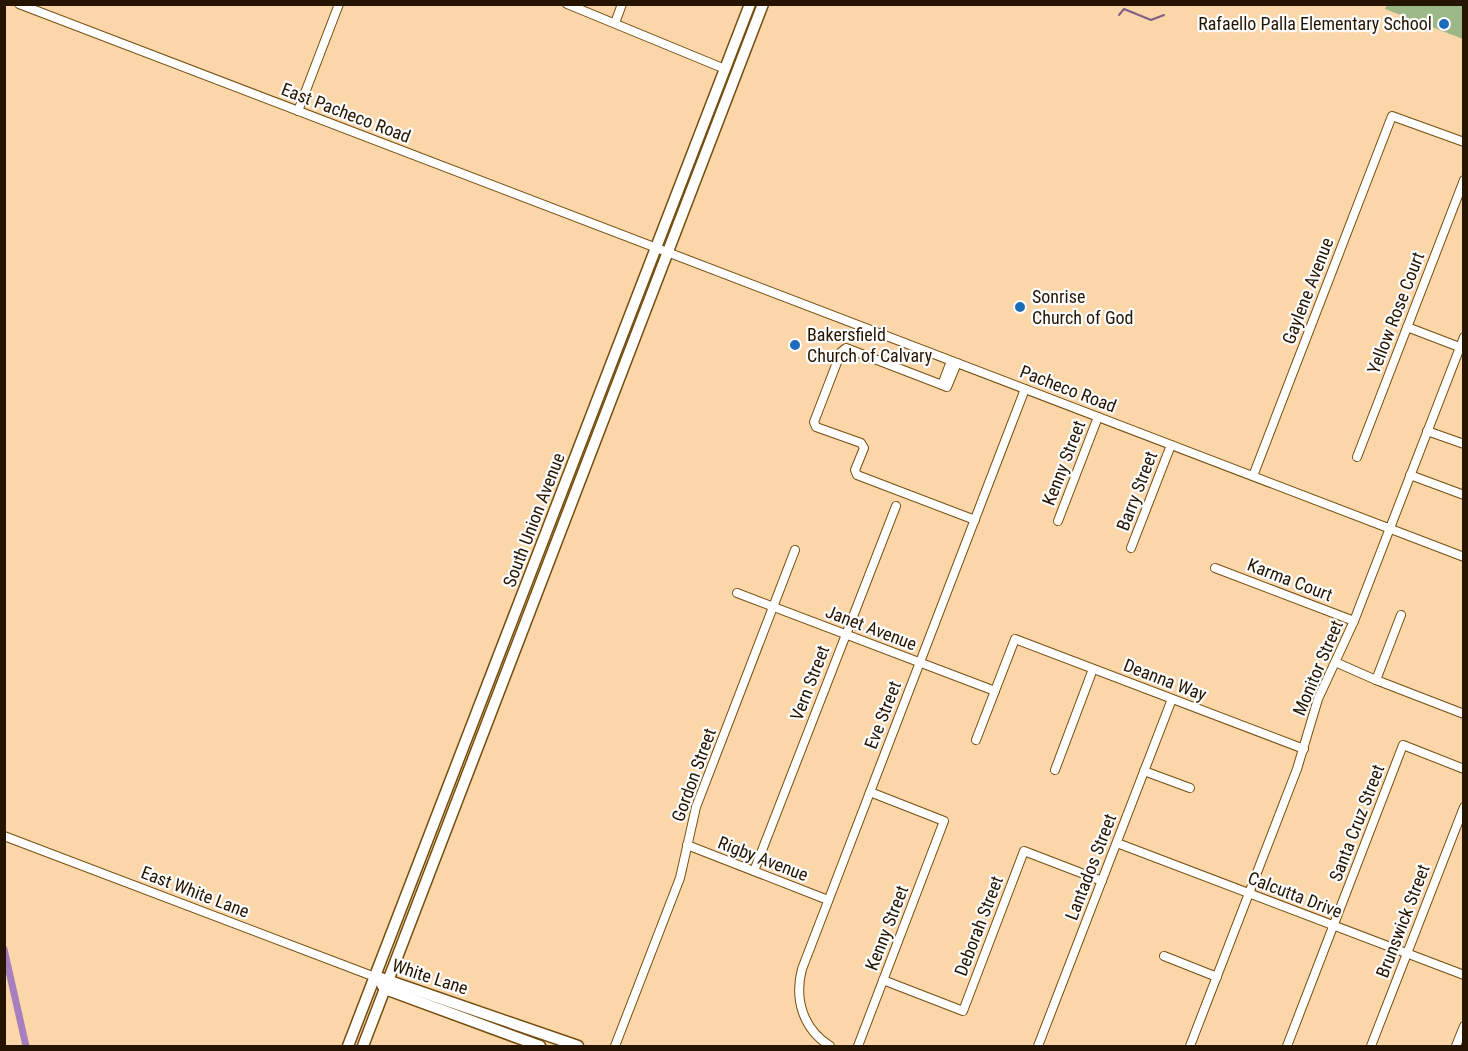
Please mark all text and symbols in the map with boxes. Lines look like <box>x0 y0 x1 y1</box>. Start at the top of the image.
place label: Rafaello Palla Elementary School <box>1198 13 1432 34</box>
marker: Rafaello Palla Elementary School <box>1437 17 1451 31</box>
street label: East Pacheco Road <box>279 78 414 147</box>
street label: Gaylene Avenue <box>1278 235 1337 347</box>
street label: Yellow Rose Court <box>1363 249 1428 377</box>
place label: Sonrise Church of God <box>1032 286 1134 328</box>
marker: Sonrise Church of God <box>1013 300 1027 314</box>
place label: Bakersfield Church of Calvary <box>807 324 933 366</box>
marker: Bakersfield Church of Calvary <box>788 338 802 352</box>
street label: Pacheco Road <box>1017 361 1119 417</box>
street label: Kenny Street <box>1038 417 1089 508</box>
street label: Barry Street <box>1112 448 1161 534</box>
street label: South Union Avenue <box>498 450 569 590</box>
street label: Karma Court <box>1245 554 1336 605</box>
street label: Janet Avenue <box>823 601 920 654</box>
street label: Monitor Street <box>1288 617 1347 719</box>
street label: Vern Street <box>786 642 833 723</box>
street label: Deanna Way <box>1121 654 1210 705</box>
street label: Eve Street <box>860 678 905 752</box>
street label: Gordon Street <box>667 725 720 824</box>
street label: Santa Cruz Street <box>1325 761 1388 884</box>
street label: Lantados Street <box>1061 811 1120 923</box>
street label: Rigby Avenue <box>715 832 811 885</box>
street label: East White Lane <box>138 861 252 922</box>
street label: Brunswick Street <box>1371 861 1434 980</box>
street label: Calcutta Drive <box>1245 867 1345 922</box>
street label: Deborah Street <box>950 873 1007 979</box>
street label: Kenny Street <box>861 882 912 973</box>
street label: White Lane <box>389 954 471 999</box>

